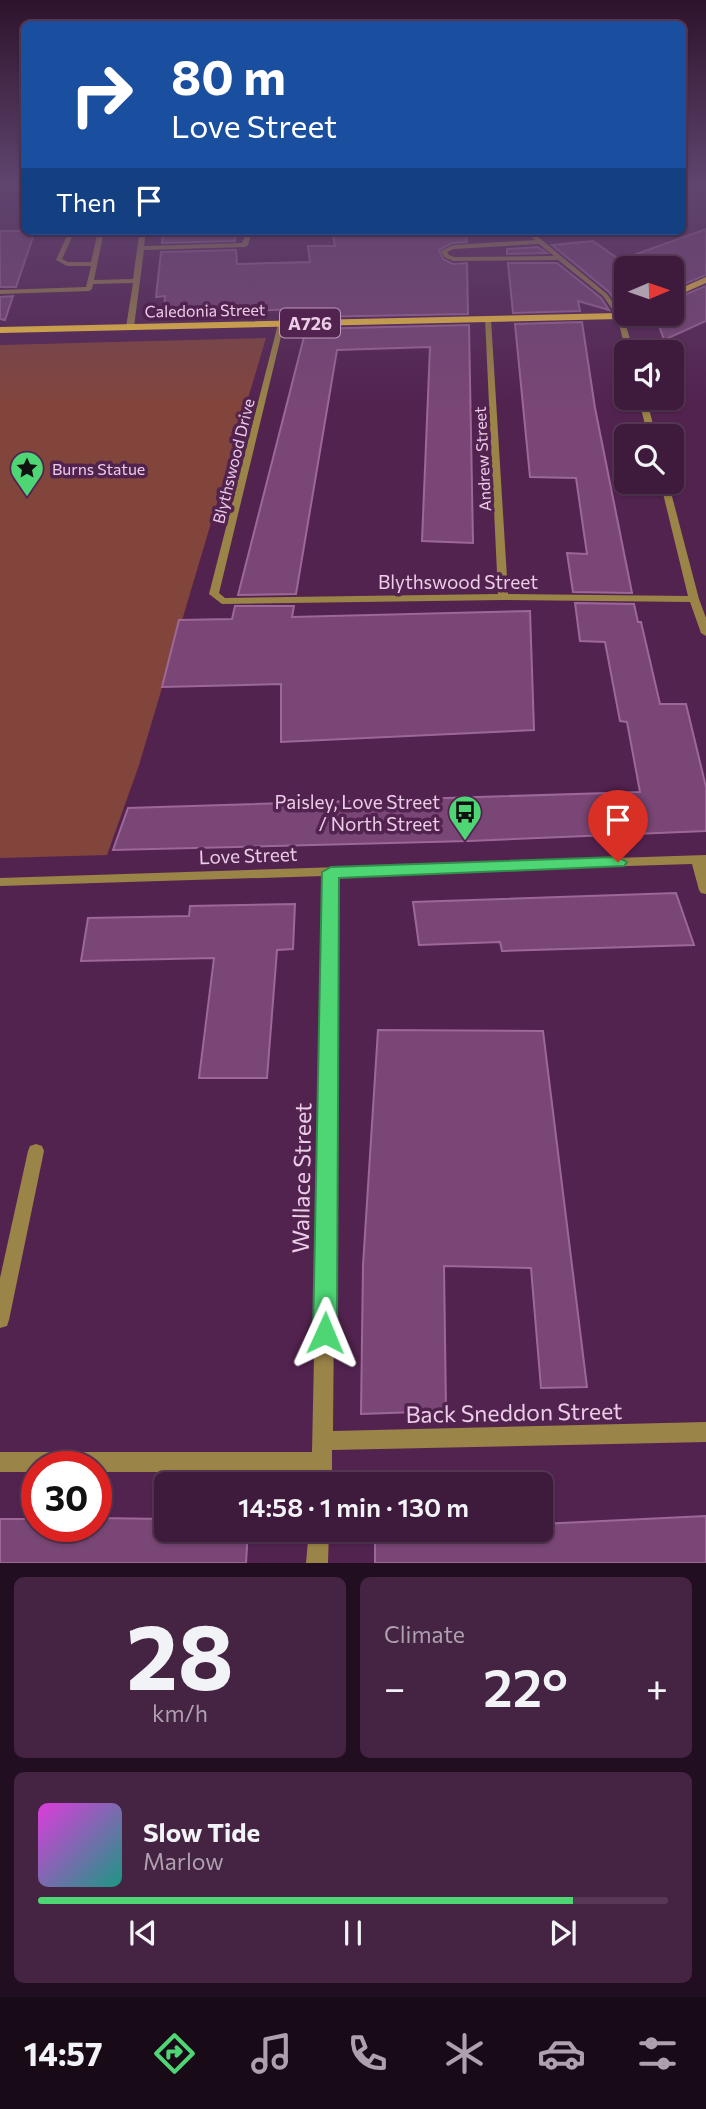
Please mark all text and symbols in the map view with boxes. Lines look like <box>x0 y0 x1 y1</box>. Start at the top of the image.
text: 80 m <box>171 45 286 105</box>
icon: right <box>56 49 147 140</box>
text: Love Street <box>171 105 337 145</box>
icon: arrive <box>130 182 168 220</box>
text: Then <box>56 186 116 217</box>
north arrow <box>614 256 684 326</box>
map controls <box>614 256 684 494</box>
street label: Caledonia Street <box>145 299 266 321</box>
road number: A726 <box>280 309 340 338</box>
button: sound <box>614 340 684 410</box>
street label: Blythswood Drive <box>208 397 258 525</box>
street label: Andrew Street <box>470 406 494 512</box>
button: search <box>614 424 684 494</box>
place icon: Burns Statue <box>8 449 46 498</box>
place label: Burns Statue <box>52 459 145 478</box>
street label: Blythswood Street <box>378 570 538 593</box>
place label: Paisley, Love Street / North Street <box>274 790 440 835</box>
pin <box>588 790 648 862</box>
bus stop icon: Paisley, Love Street / North Street <box>446 793 484 842</box>
icon: arrive <box>599 801 637 839</box>
street label: Love Street <box>198 842 298 868</box>
street label: Wallace Street <box>286 1102 316 1254</box>
position arrow <box>288 1296 362 1370</box>
street label: Back Sneddon Street <box>405 1396 623 1428</box>
speed limit sign: 30 <box>21 1451 112 1542</box>
text: 14:58 · 1 min · 130 m <box>238 1491 469 1522</box>
text: 28 <box>126 1597 234 1709</box>
text: Climate <box>384 1620 465 1648</box>
text: 22° <box>483 1654 568 1718</box>
text: − <box>384 1663 406 1710</box>
text: + <box>646 1663 668 1710</box>
text: km/h <box>152 1699 208 1727</box>
text: Slow Tide <box>143 1816 260 1847</box>
text: Marlow <box>143 1847 224 1875</box>
icon: previous <box>124 1914 162 1952</box>
icon: pause <box>334 1914 372 1952</box>
icon: next <box>544 1914 582 1952</box>
icon: directions <box>150 2029 199 2078</box>
icon: music <box>247 2029 296 2078</box>
icon: phone <box>343 2029 392 2078</box>
icon: climate <box>440 2029 489 2078</box>
icon: car <box>537 2029 586 2078</box>
icon: filters <box>633 2029 682 2078</box>
text: 14:57 <box>24 2033 103 2073</box>

